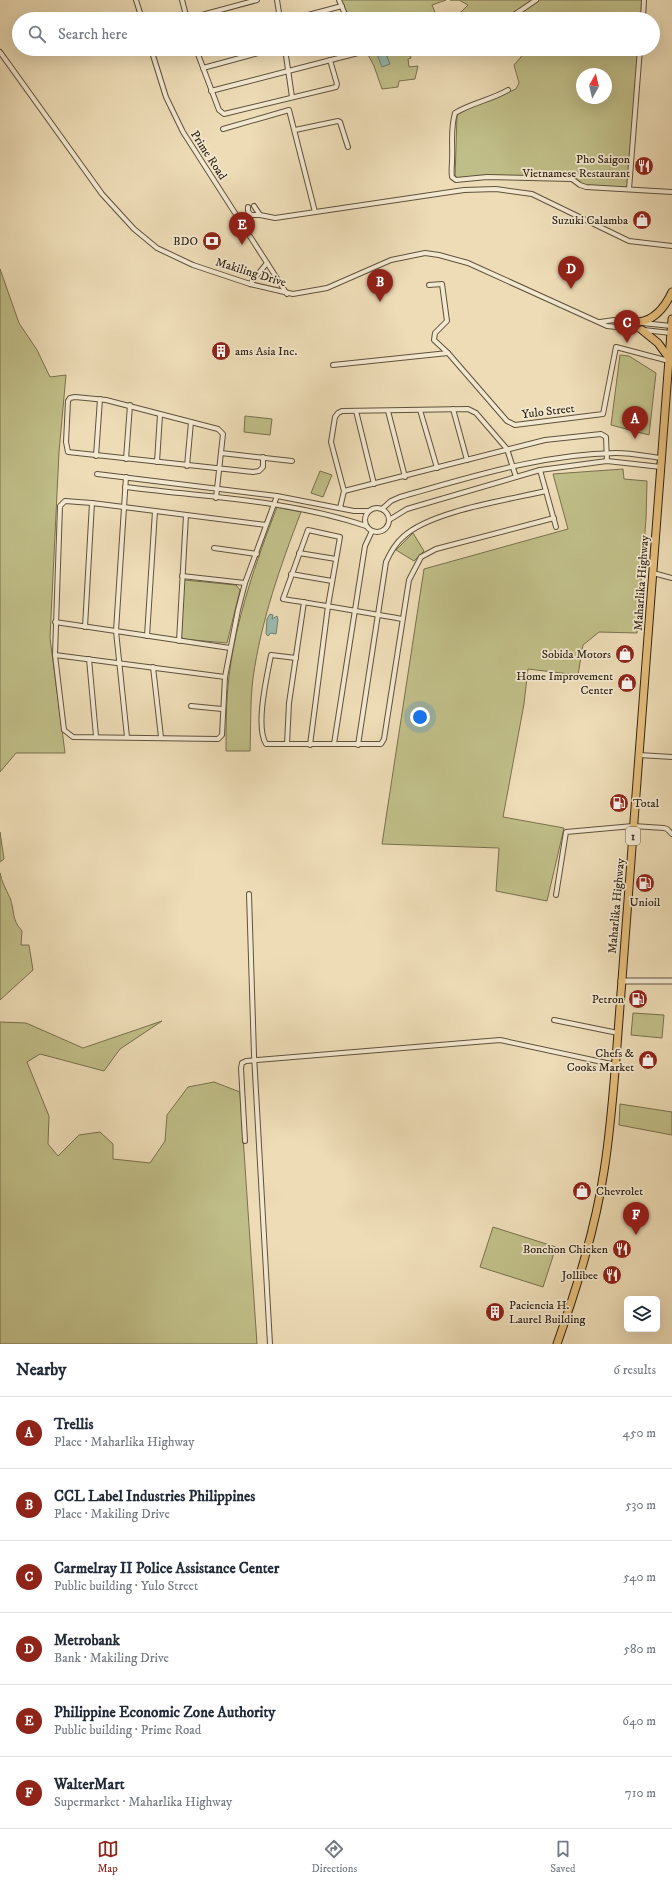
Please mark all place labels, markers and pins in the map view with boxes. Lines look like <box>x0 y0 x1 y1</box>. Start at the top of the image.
place label: Pho Saigon Vietnamese Restaurant <box>521 152 631 181</box>
restaurant icon: Pho Saigon Vietnamese Restaurant <box>633 155 655 177</box>
shop icon: Suzuki Calamba <box>631 209 653 231</box>
pin: E <box>229 212 255 245</box>
place label: Suzuki Calamba <box>552 213 629 228</box>
bank icon: BDO <box>201 230 223 252</box>
place label: BDO <box>173 234 198 249</box>
pin: D <box>558 256 584 289</box>
pin: B <box>367 269 393 302</box>
pin: C <box>614 310 640 343</box>
building icon: ams Asia Inc. <box>210 340 232 362</box>
place label: ams Asia Inc. <box>235 344 297 359</box>
pin: A <box>622 406 648 439</box>
shop icon: Sobida Motors <box>614 643 636 665</box>
place label: Sobida Motors <box>542 647 611 662</box>
place label: Home Improvement Center <box>516 669 614 698</box>
shop icon: Home Improvement Center <box>616 672 638 694</box>
fuel station icon: Total <box>608 792 630 814</box>
place label: Total <box>633 796 660 811</box>
fuel station icon: Unioil <box>634 872 656 894</box>
place label: Unioil <box>630 895 661 910</box>
fuel station icon: Petron <box>627 988 649 1010</box>
place label: Petron <box>592 992 625 1007</box>
place label: Chefs & Cooks Market <box>567 1046 634 1075</box>
shop icon: Chefs & Cooks Market <box>637 1049 659 1071</box>
shop icon: Chevrolet <box>571 1180 593 1202</box>
place label: Chevrolet <box>596 1184 643 1199</box>
pin: F <box>623 1202 649 1235</box>
restaurant icon: Bonchon Chicken <box>611 1238 633 1260</box>
place label: Bonchon Chicken <box>523 1242 609 1257</box>
restaurant icon: Jollibee <box>601 1264 623 1286</box>
place label: Jollibee <box>561 1268 598 1283</box>
place label: Paciencia H. Laurel Building <box>509 1298 586 1327</box>
building icon: Paciencia H. Laurel Building <box>484 1301 506 1323</box>

